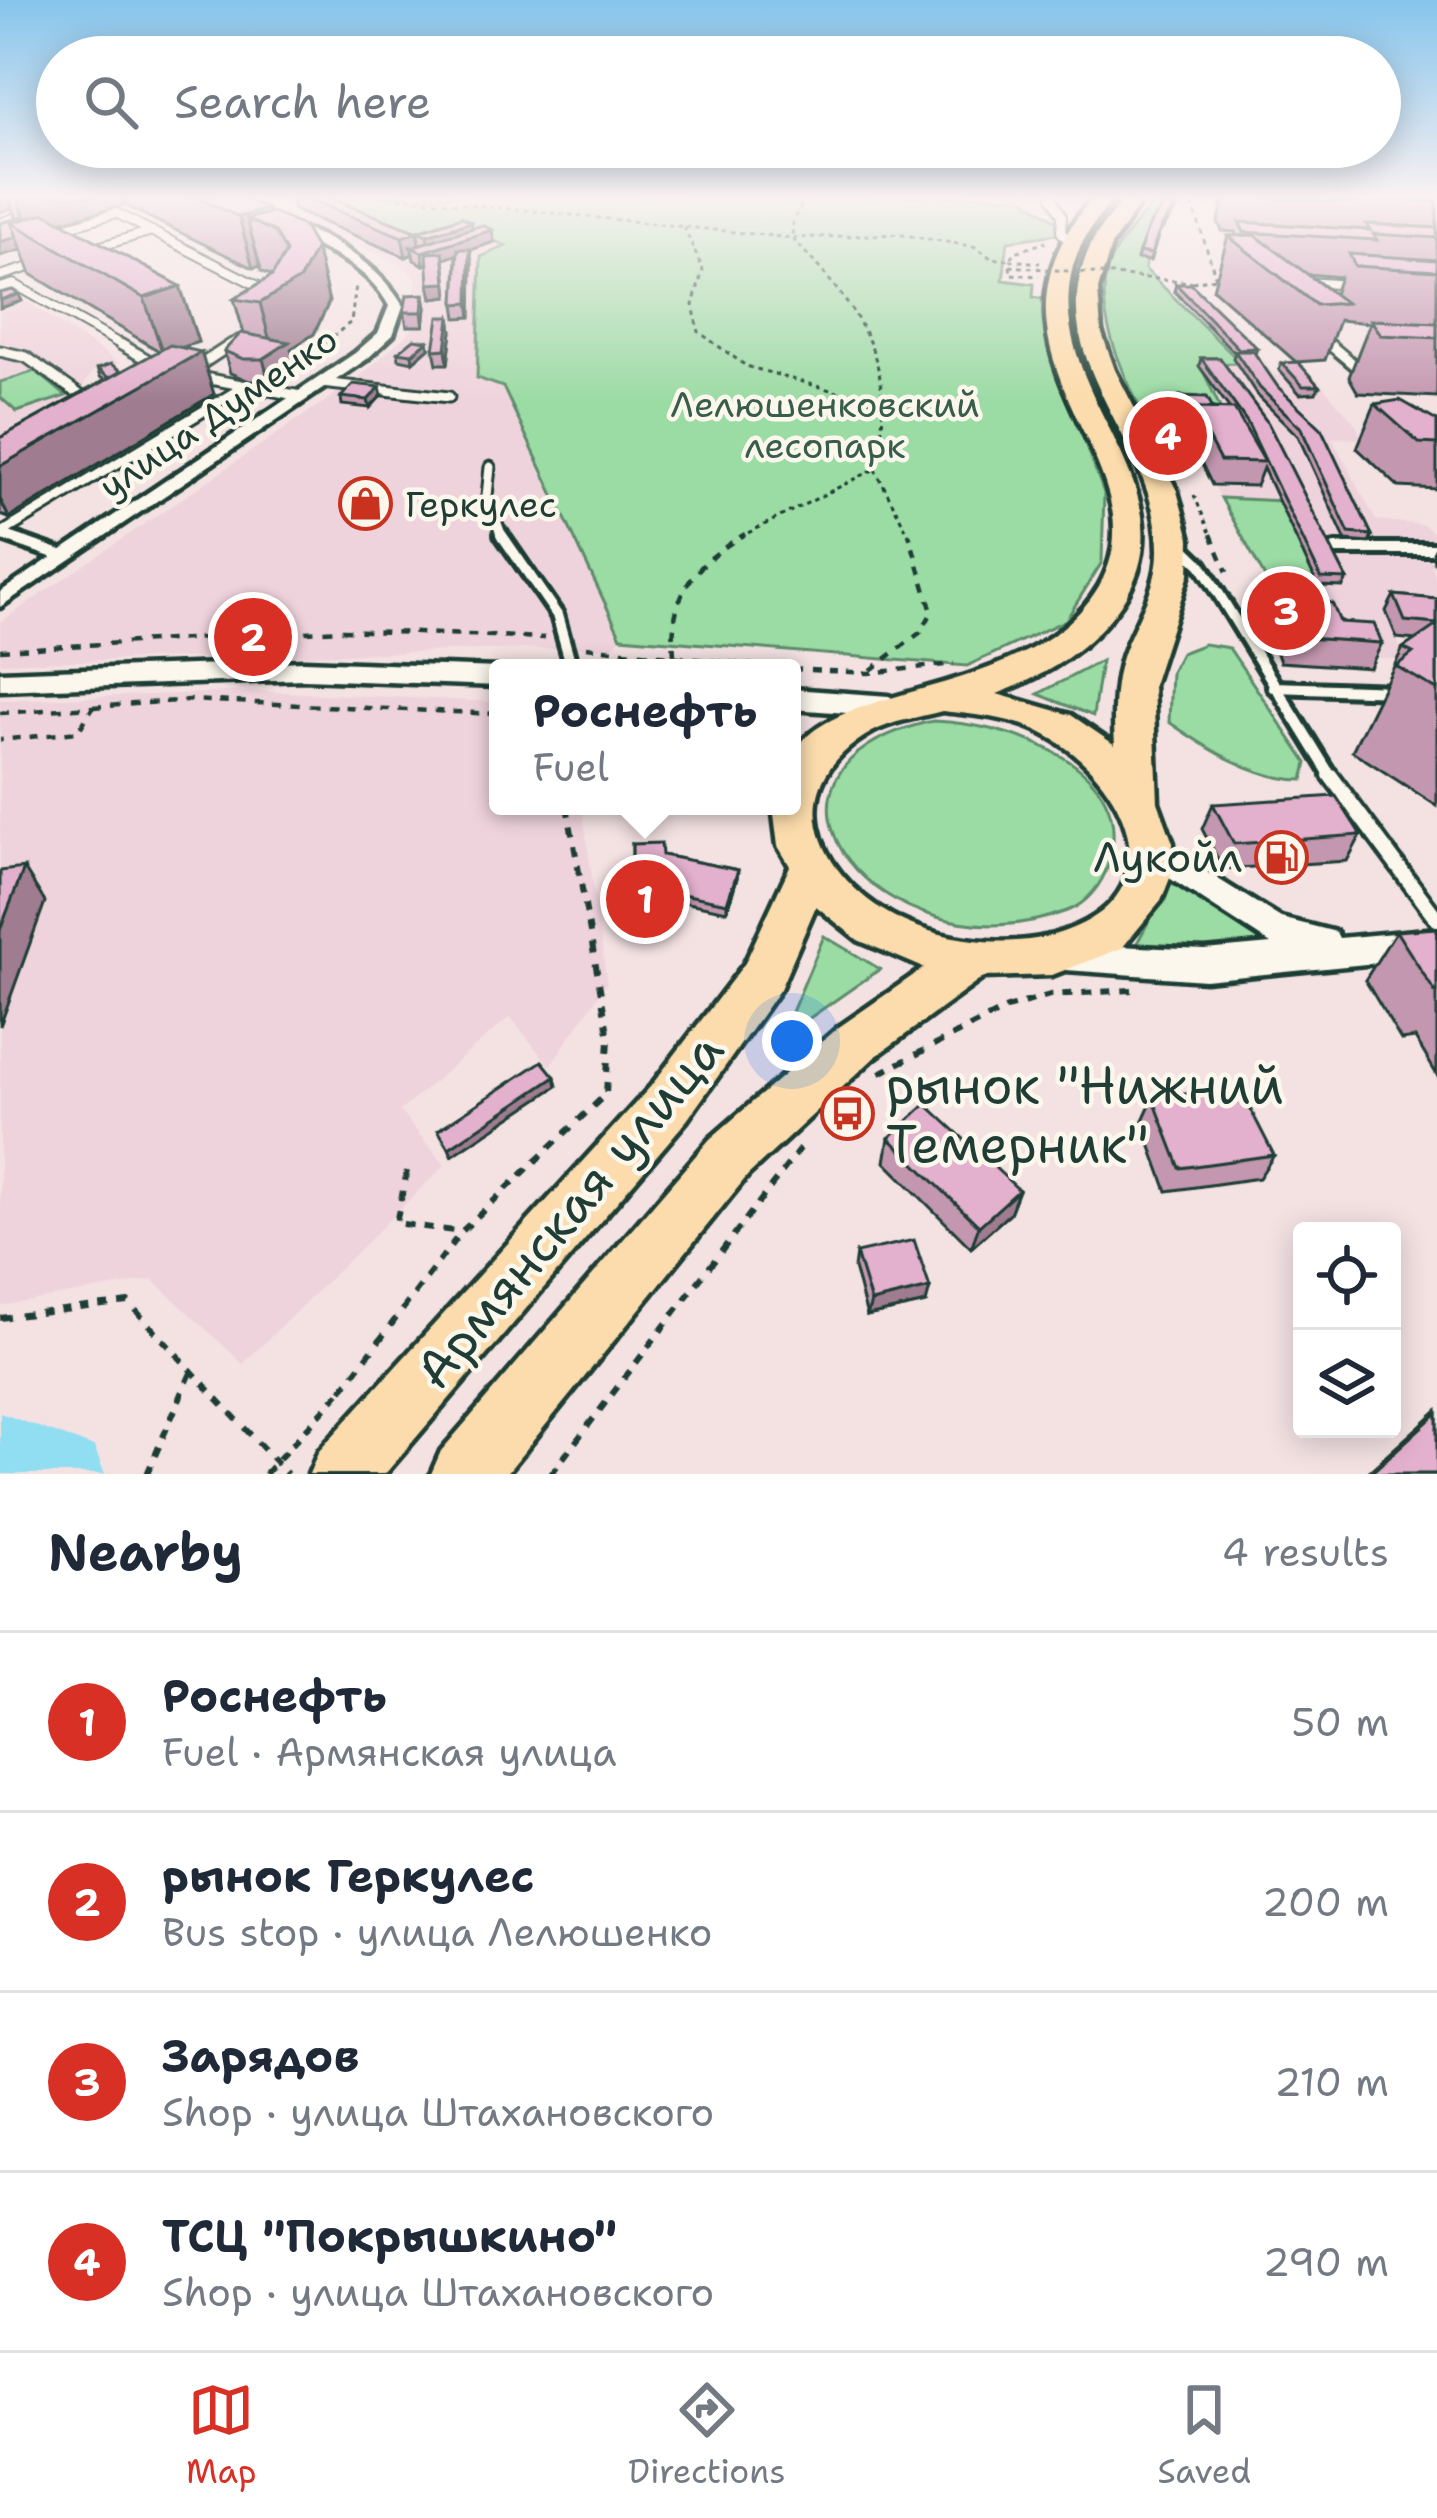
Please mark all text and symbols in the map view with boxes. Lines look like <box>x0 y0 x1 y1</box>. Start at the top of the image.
search box <box>36 36 1401 168</box>
icon: search <box>78 69 144 135</box>
text: Search here <box>174 72 431 132</box>
street label: улица Думенко <box>89 314 347 510</box>
park label: Лелюшенковский лесопарк <box>670 380 980 470</box>
pin: 4 <box>1129 391 1207 481</box>
shop icon: Геркулес <box>338 476 394 532</box>
place label: Геркулес <box>405 480 557 529</box>
pin: 3 <box>1247 566 1325 656</box>
pin: 2 <box>214 592 292 682</box>
popup <box>489 659 801 815</box>
text: Роснефть <box>533 681 757 741</box>
text: Fuel <box>533 741 609 793</box>
place label: Лукойл <box>1093 829 1242 885</box>
fuel station icon: Лукойл <box>1253 829 1309 885</box>
pin: 1 <box>606 854 684 944</box>
your location <box>762 1011 822 1071</box>
street label: Армянская улица <box>400 1018 738 1402</box>
place label: рынок "Нижний Темерник" <box>886 1051 1284 1178</box>
bus stop icon: рынок "Нижний Темерник" <box>819 1086 875 1142</box>
map controls <box>1293 1222 1401 1438</box>
button: locate <box>1293 1222 1401 1330</box>
button: layers <box>1293 1330 1401 1438</box>
text: Nearby <box>48 1518 243 1586</box>
text: 4 results <box>1222 1526 1389 1578</box>
text: Роснефть <box>162 1666 387 1726</box>
text: 1 <box>78 1696 96 1748</box>
text: 50 m <box>1291 1696 1389 1748</box>
text: Fuel · Армянская улица <box>162 1726 616 1778</box>
text: рынок Геркулес <box>162 1846 535 1906</box>
text: 2 <box>73 1876 101 1928</box>
text: 200 m <box>1262 1876 1389 1928</box>
text: Bus stop · улица Лелюшенко <box>162 1906 712 1958</box>
text: Зарядов <box>162 2026 359 2086</box>
text: 3 <box>73 2056 101 2108</box>
text: 210 m <box>1274 2056 1389 2108</box>
text: Shop · улица Штахановского <box>162 2086 714 2138</box>
text: ТСЦ "Покрышкино" <box>162 2206 617 2266</box>
text: 4 <box>73 2236 101 2288</box>
text: 290 m <box>1263 2236 1389 2288</box>
text: Shop · улица Штахановского <box>162 2266 714 2318</box>
tab: Map <box>186 2377 257 2494</box>
tab: Directions <box>628 2377 786 2494</box>
tab: Saved <box>1157 2377 1251 2494</box>

